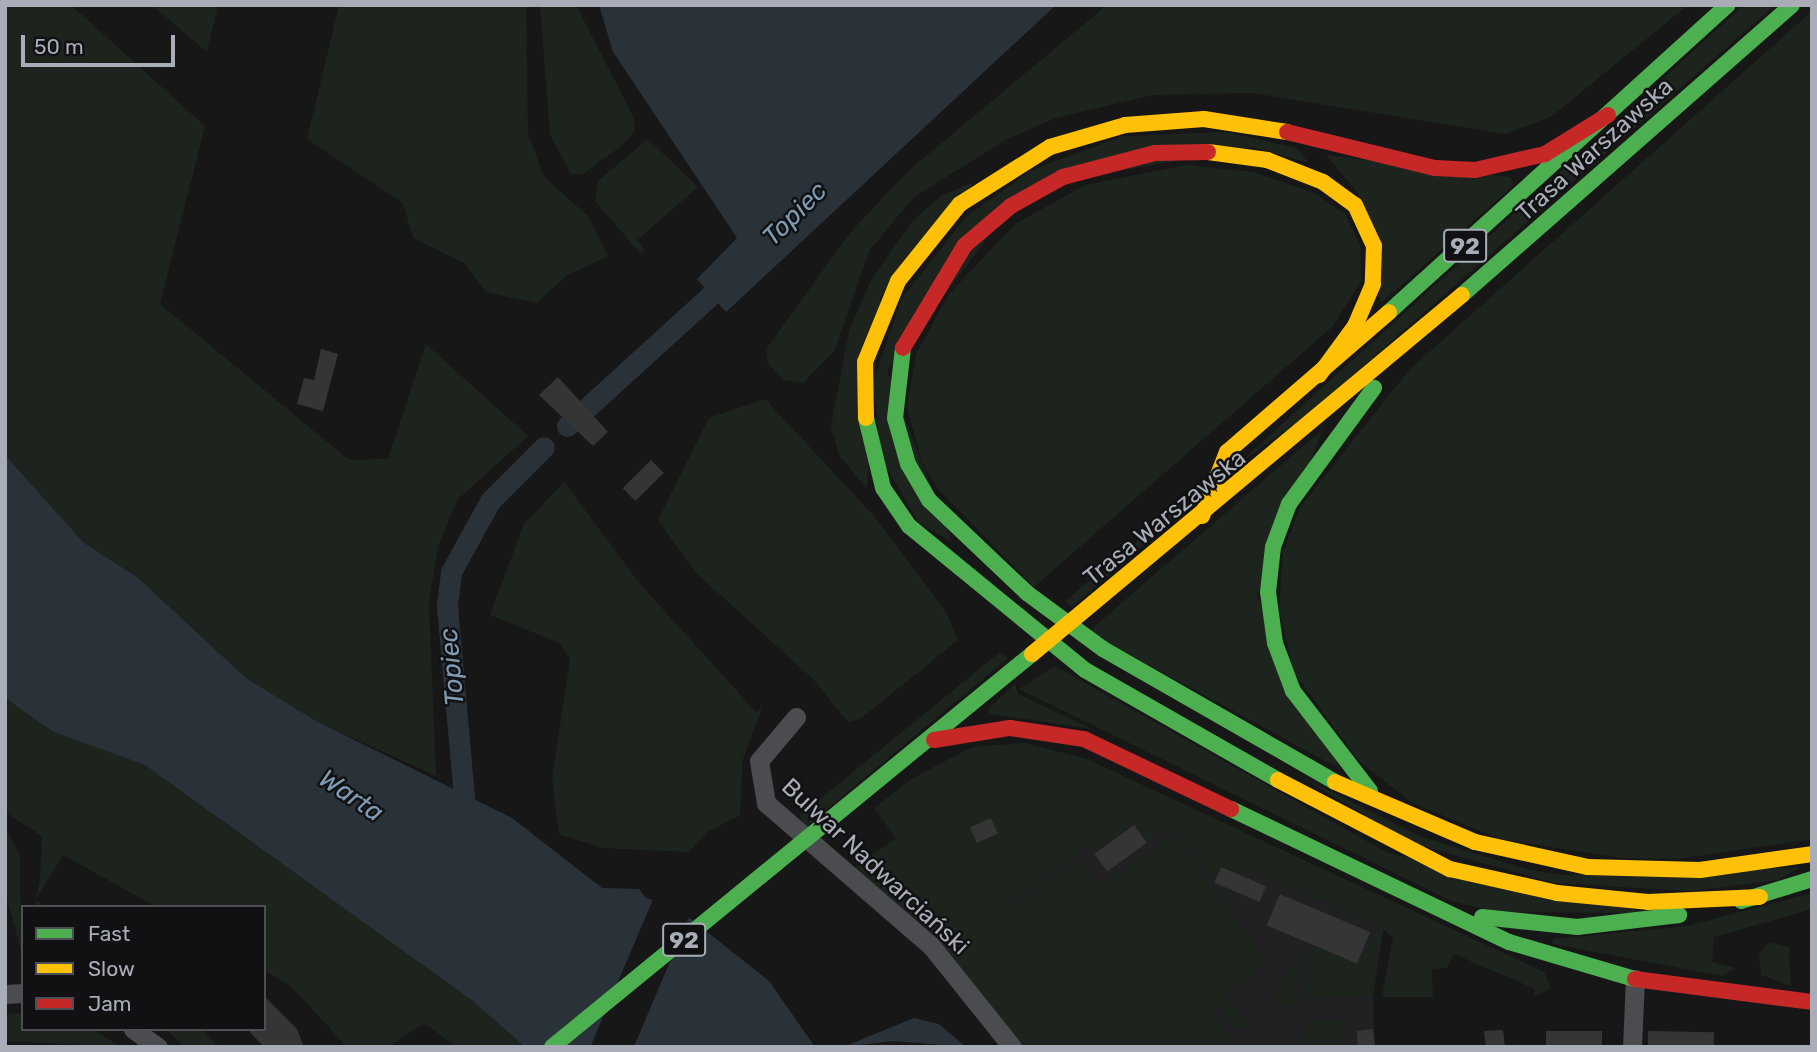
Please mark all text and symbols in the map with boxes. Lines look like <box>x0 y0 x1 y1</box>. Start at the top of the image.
scale bar <box>24 21 178 65</box>
text: 50 m <box>34 34 84 59</box>
street label: Trasa Warszawska <box>1511 72 1679 228</box>
water label: Topiec <box>756 175 834 253</box>
road number: 92 <box>1442 227 1488 266</box>
street label: Trasa Warszawska <box>1078 444 1252 592</box>
water label: Topiec <box>433 627 471 707</box>
water label: Warta <box>313 763 389 829</box>
street label: Bulwar Nadwarciański <box>775 773 975 961</box>
legend <box>21 905 266 1031</box>
road number: 92 <box>661 920 707 959</box>
text: Fast <box>88 921 130 946</box>
text: Slow <box>88 956 135 981</box>
text: Jam <box>88 991 132 1016</box>

